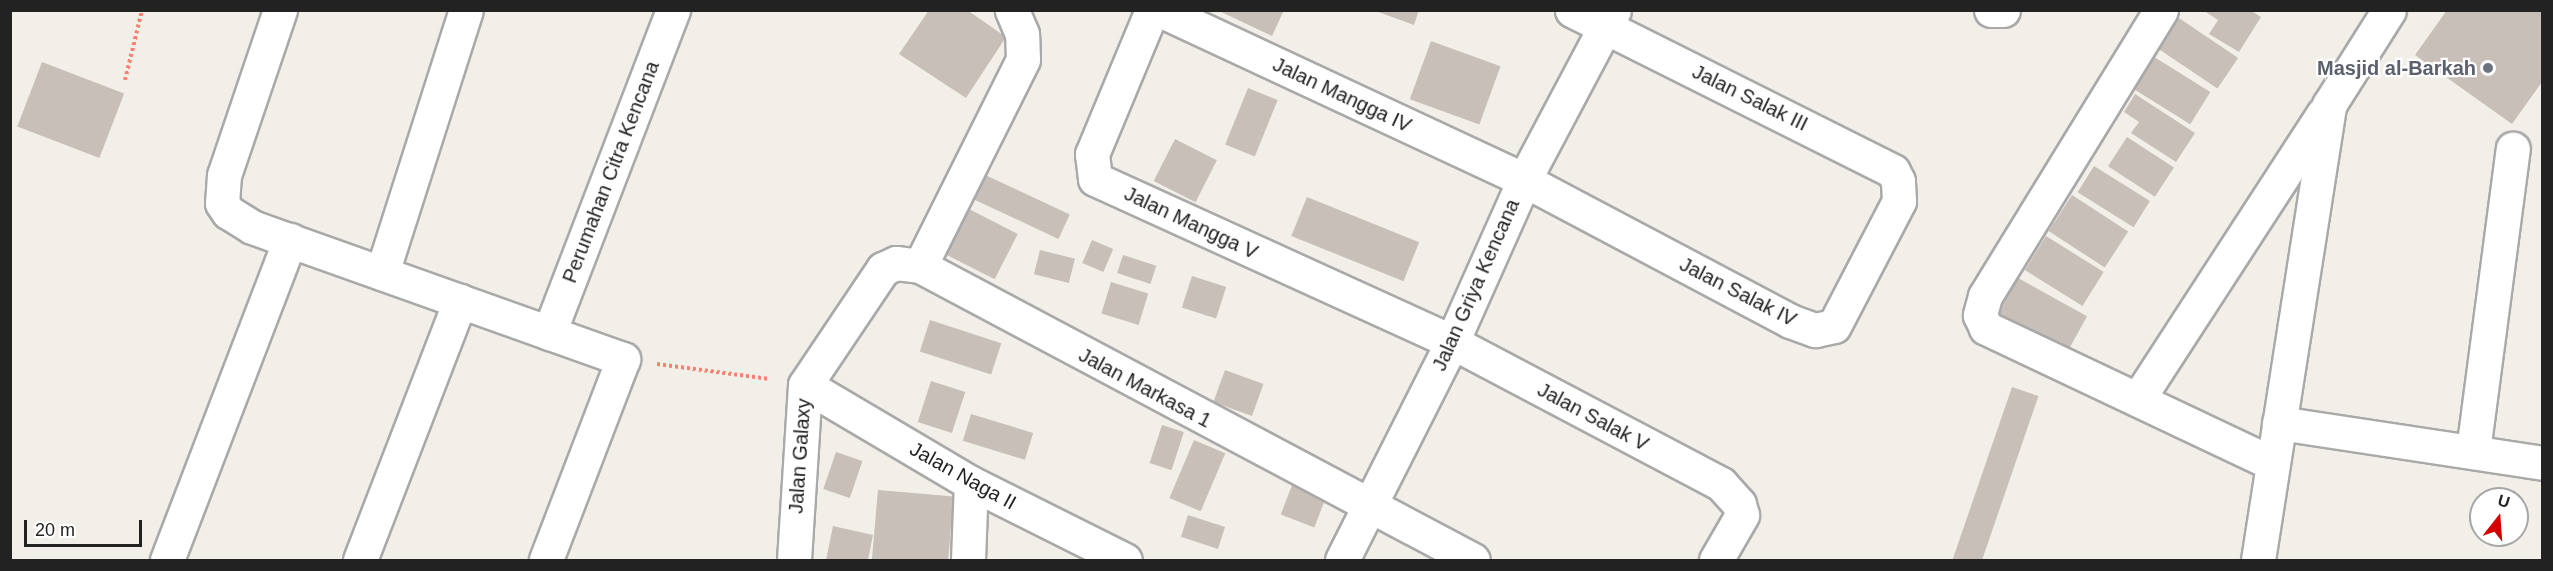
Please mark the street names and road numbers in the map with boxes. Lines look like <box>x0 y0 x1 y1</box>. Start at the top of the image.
street label: Jalan Mangga IV <box>1269 52 1415 138</box>
street label: Perumahan Citra Kencana <box>558 58 664 286</box>
street label: Jalan Salak III <box>1688 60 1812 136</box>
street label: Jalan Mangga V <box>1120 182 1262 264</box>
street label: Jalan Griya Kencana <box>1427 195 1525 375</box>
street label: Jalan Salak IV <box>1676 252 1800 332</box>
street label: Jalan Markasa 1 <box>1075 343 1215 433</box>
street label: Jalan Salak V <box>1533 378 1653 456</box>
street label: Jalan Galaxy <box>784 397 816 515</box>
street label: Jalan Naga II <box>906 437 1020 515</box>

